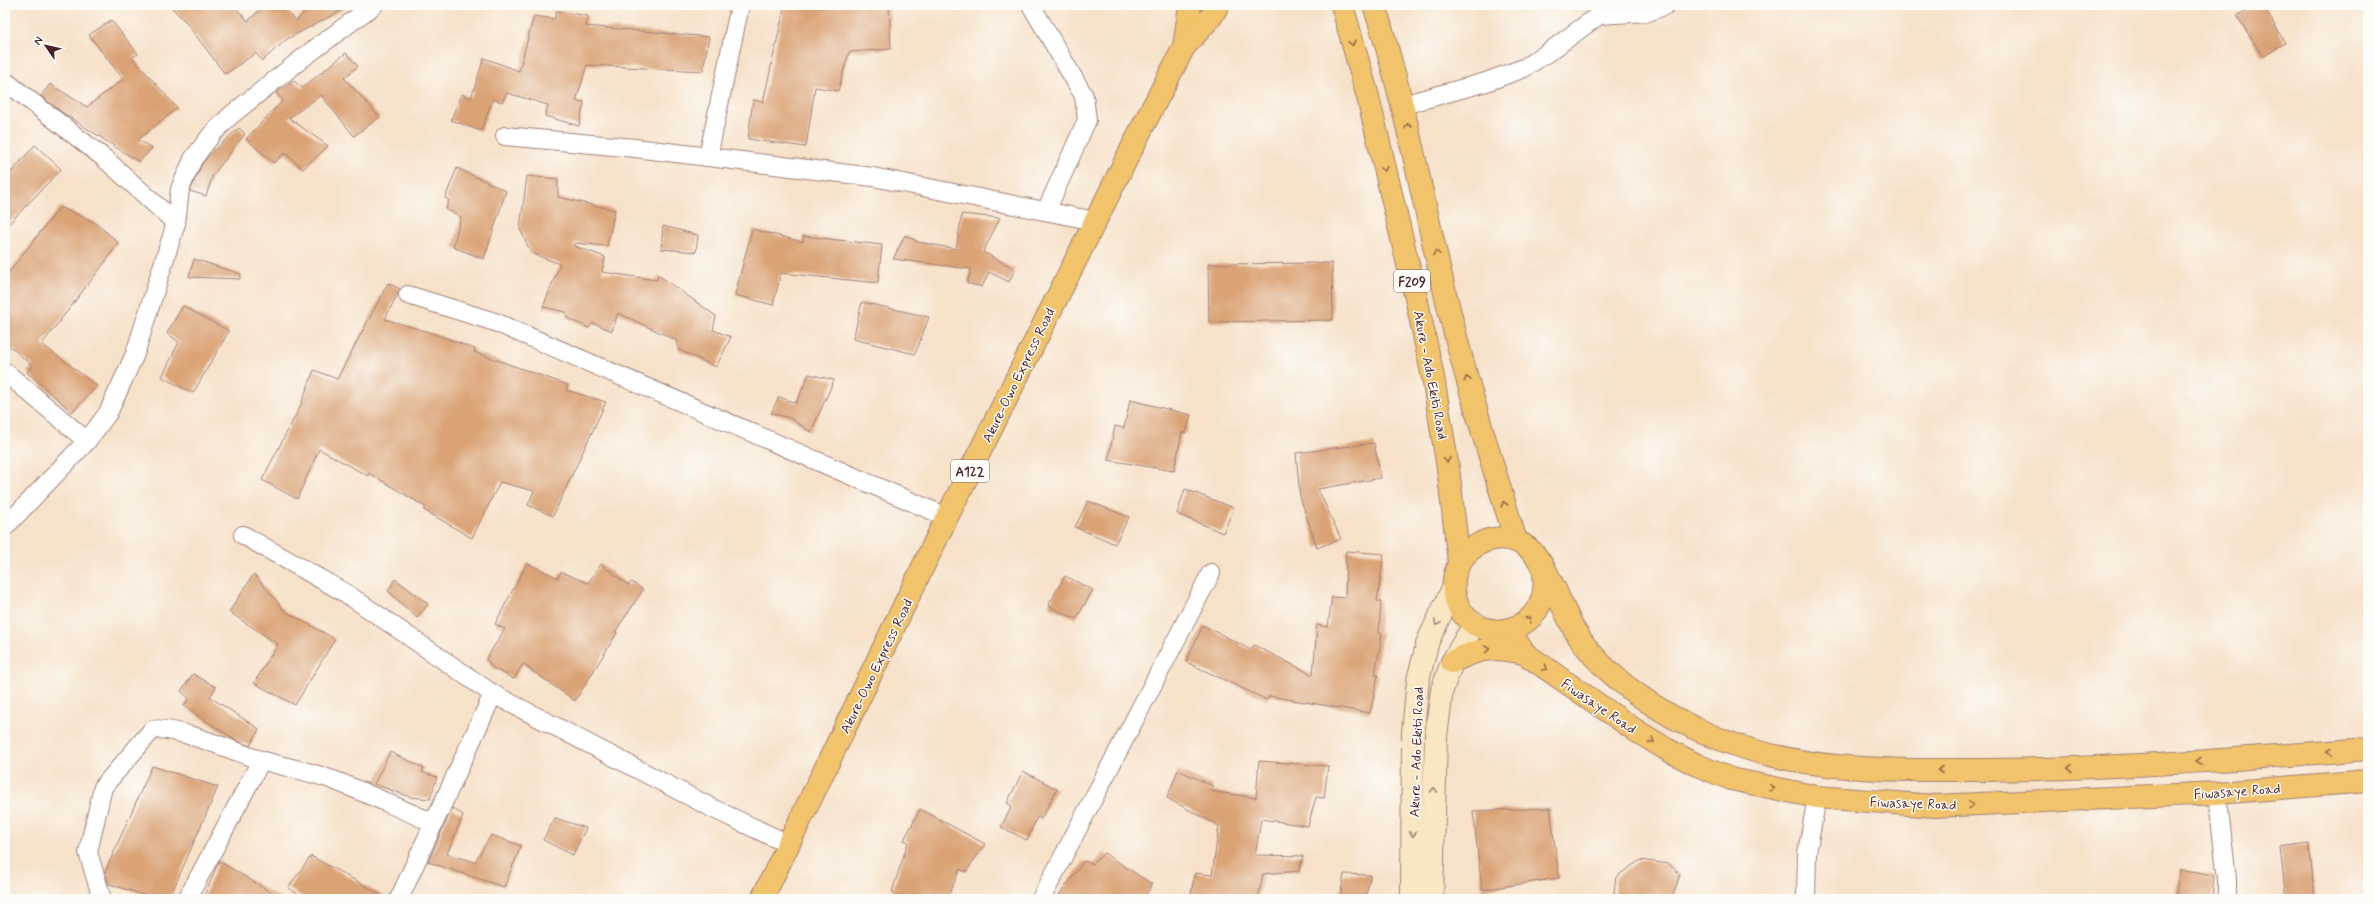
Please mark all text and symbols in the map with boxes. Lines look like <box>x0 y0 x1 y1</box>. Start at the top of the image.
north arrow <box>26 26 66 66</box>
text: N <box>31 34 46 48</box>
one-way arrow <box>1348 39 1356 46</box>
one-way arrow <box>1404 123 1412 129</box>
one-way arrow <box>1380 165 1388 172</box>
one-way arrow <box>1432 250 1441 257</box>
road number: F209 <box>1394 270 1430 292</box>
street label: Akure-Owo Express Road <box>978 305 1059 446</box>
street label: Akure - Ado Ekiti Road <box>1409 309 1451 441</box>
one-way arrow <box>1463 376 1472 383</box>
one-way arrow <box>1442 457 1451 463</box>
road number: A122 <box>951 460 989 482</box>
one-way arrow <box>1500 500 1509 507</box>
street label: Akure-Owo Express Road <box>836 596 917 737</box>
one-way arrow <box>1524 616 1532 623</box>
one-way arrow <box>1434 619 1442 626</box>
one-way arrow <box>1484 645 1490 654</box>
one-way arrow <box>1540 663 1547 670</box>
street label: Fiwasaye Road <box>1557 675 1640 739</box>
street label: Akure - Ado Ekiti Road <box>1406 686 1428 818</box>
one-way arrow <box>1648 736 1655 743</box>
one-way arrow <box>2326 748 2332 757</box>
one-way arrow <box>2196 757 2202 765</box>
one-way arrow <box>2067 764 2073 772</box>
one-way arrow <box>1937 766 1943 774</box>
street label: Fiwasaye Road <box>2193 780 2281 804</box>
one-way arrow <box>1769 783 1775 791</box>
one-way arrow <box>1430 787 1439 793</box>
street label: Fiwasaye Road <box>1869 793 1957 815</box>
one-way arrow <box>1968 800 1974 809</box>
one-way arrow <box>1408 831 1417 837</box>

